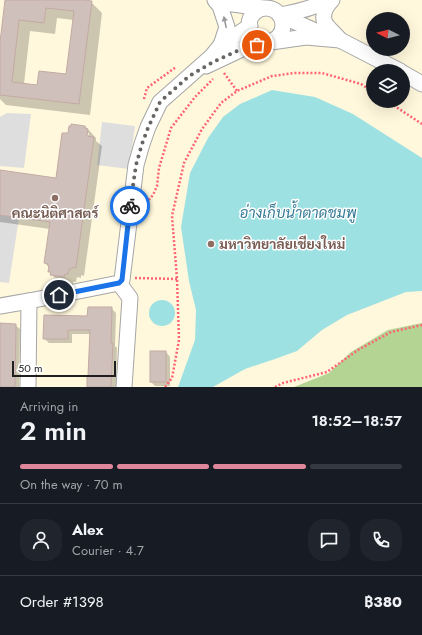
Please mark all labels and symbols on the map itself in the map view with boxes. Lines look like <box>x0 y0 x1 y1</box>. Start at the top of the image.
north arrow <box>366 12 410 56</box>
one-way arrow <box>221 15 227 28</box>
pin <box>240 28 274 62</box>
courier <box>110 186 150 226</box>
marker: คณะนิติศาสตร์ <box>50 193 60 203</box>
water label: อ่างเก็บน้ำตาดชมพู <box>239 200 357 224</box>
place label: คณะนิติศาสตร์ <box>12 203 100 223</box>
place label: มหาวิทยาลัยเชียงใหม่ <box>219 234 345 254</box>
marker: มหาวิทยาลัยเชียงใหม่ <box>206 239 216 249</box>
pin <box>42 278 76 312</box>
scale bar <box>12 359 116 378</box>

